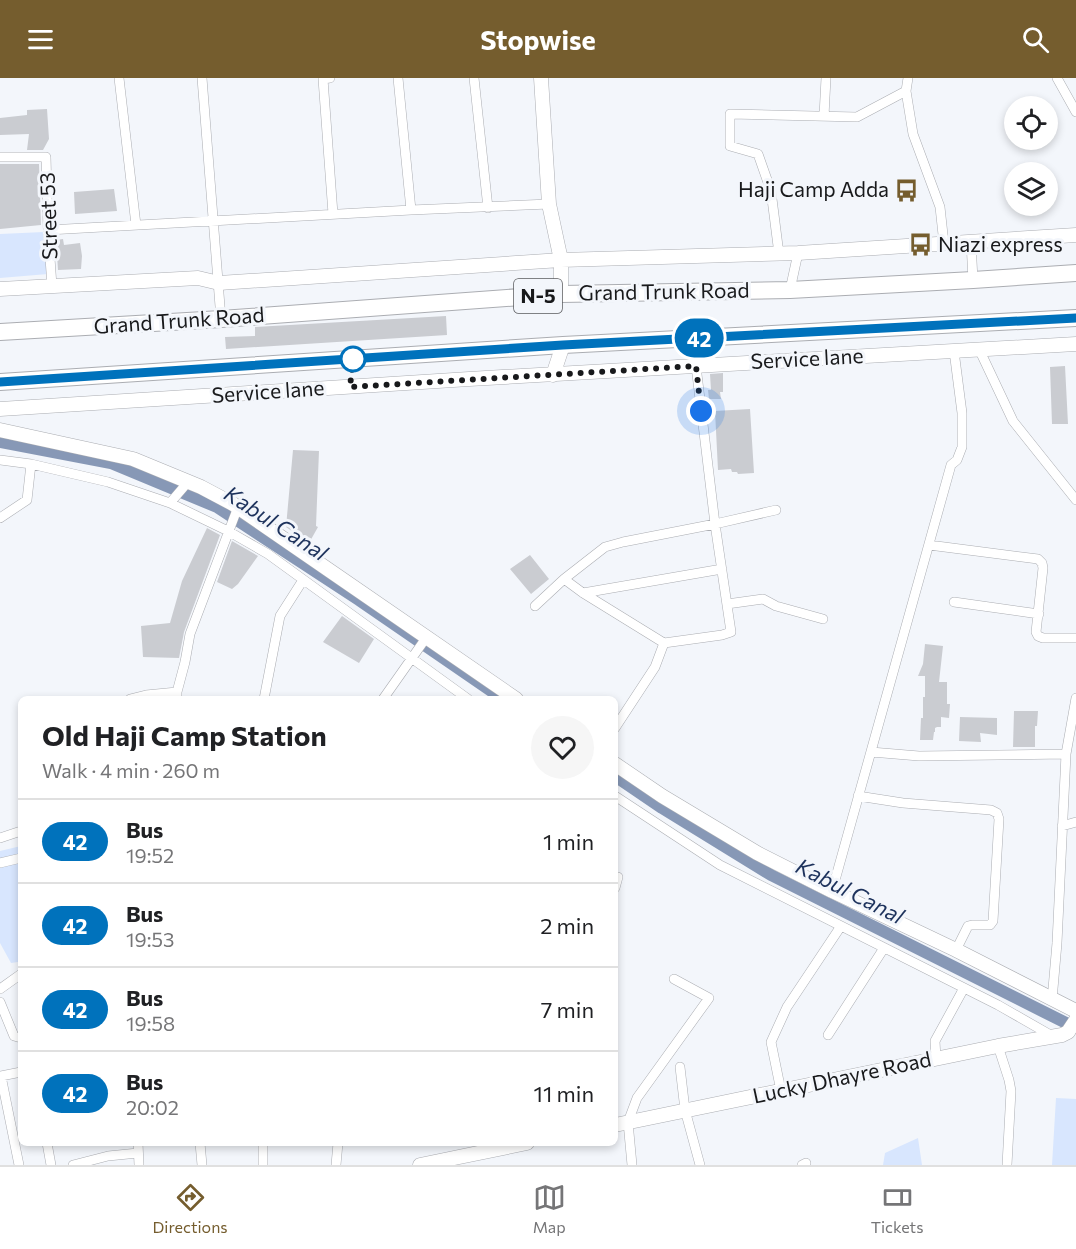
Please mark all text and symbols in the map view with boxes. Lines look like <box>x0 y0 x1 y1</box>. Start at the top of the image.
icon: menu <box>24 23 57 56</box>
text: Stopwise <box>480 23 596 56</box>
icon: search <box>1019 23 1052 56</box>
map controls <box>1004 96 1058 216</box>
button: locate <box>1004 96 1058 150</box>
button: layers <box>1004 162 1058 216</box>
street label: Street 53 <box>33 172 62 260</box>
place label: Haji Camp Adda <box>738 176 889 201</box>
bus stop icon: Haji Camp Adda <box>894 177 920 203</box>
place label: Niazi express <box>938 231 1063 256</box>
bus stop icon: Niazi express <box>907 232 933 258</box>
street label: Grand Trunk Road <box>578 277 750 304</box>
road number: N-5 <box>514 279 562 313</box>
street label: Grand Trunk Road <box>93 301 265 338</box>
line badge: 42 <box>672 318 726 358</box>
text: 42 <box>687 326 711 351</box>
street label: Service lane <box>750 342 864 373</box>
unlabelled marker <box>340 346 366 372</box>
street label: Service lane <box>211 374 325 407</box>
your location <box>686 396 716 426</box>
water label: Kabul Canal <box>220 479 333 566</box>
button: heart <box>531 716 594 779</box>
text: Old Haji Camp Station <box>42 718 327 752</box>
text: Walk · 4 min · 260 m <box>42 758 220 782</box>
text: Bus <box>126 816 163 843</box>
text: 1 min <box>543 828 594 855</box>
text: 42 <box>63 829 87 854</box>
text: 19:52 <box>126 843 174 867</box>
water label: Kabul Canal <box>792 852 909 929</box>
text: Bus <box>126 900 163 927</box>
text: 2 min <box>540 912 594 939</box>
text: 42 <box>63 913 87 938</box>
text: 19:53 <box>126 927 174 951</box>
text: Bus <box>126 984 163 1011</box>
text: 7 min <box>541 996 594 1023</box>
text: 42 <box>63 997 87 1022</box>
text: 19:58 <box>126 1011 175 1035</box>
street label: Lucky Dhayre Road <box>750 1045 933 1108</box>
text: Bus <box>126 1068 163 1095</box>
text: 11 min <box>534 1080 594 1107</box>
text: 42 <box>63 1081 87 1106</box>
text: 20:02 <box>126 1095 179 1119</box>
tab: Directions <box>153 1181 228 1236</box>
tab: Map <box>533 1181 566 1236</box>
tab: Tickets <box>871 1181 923 1236</box>

